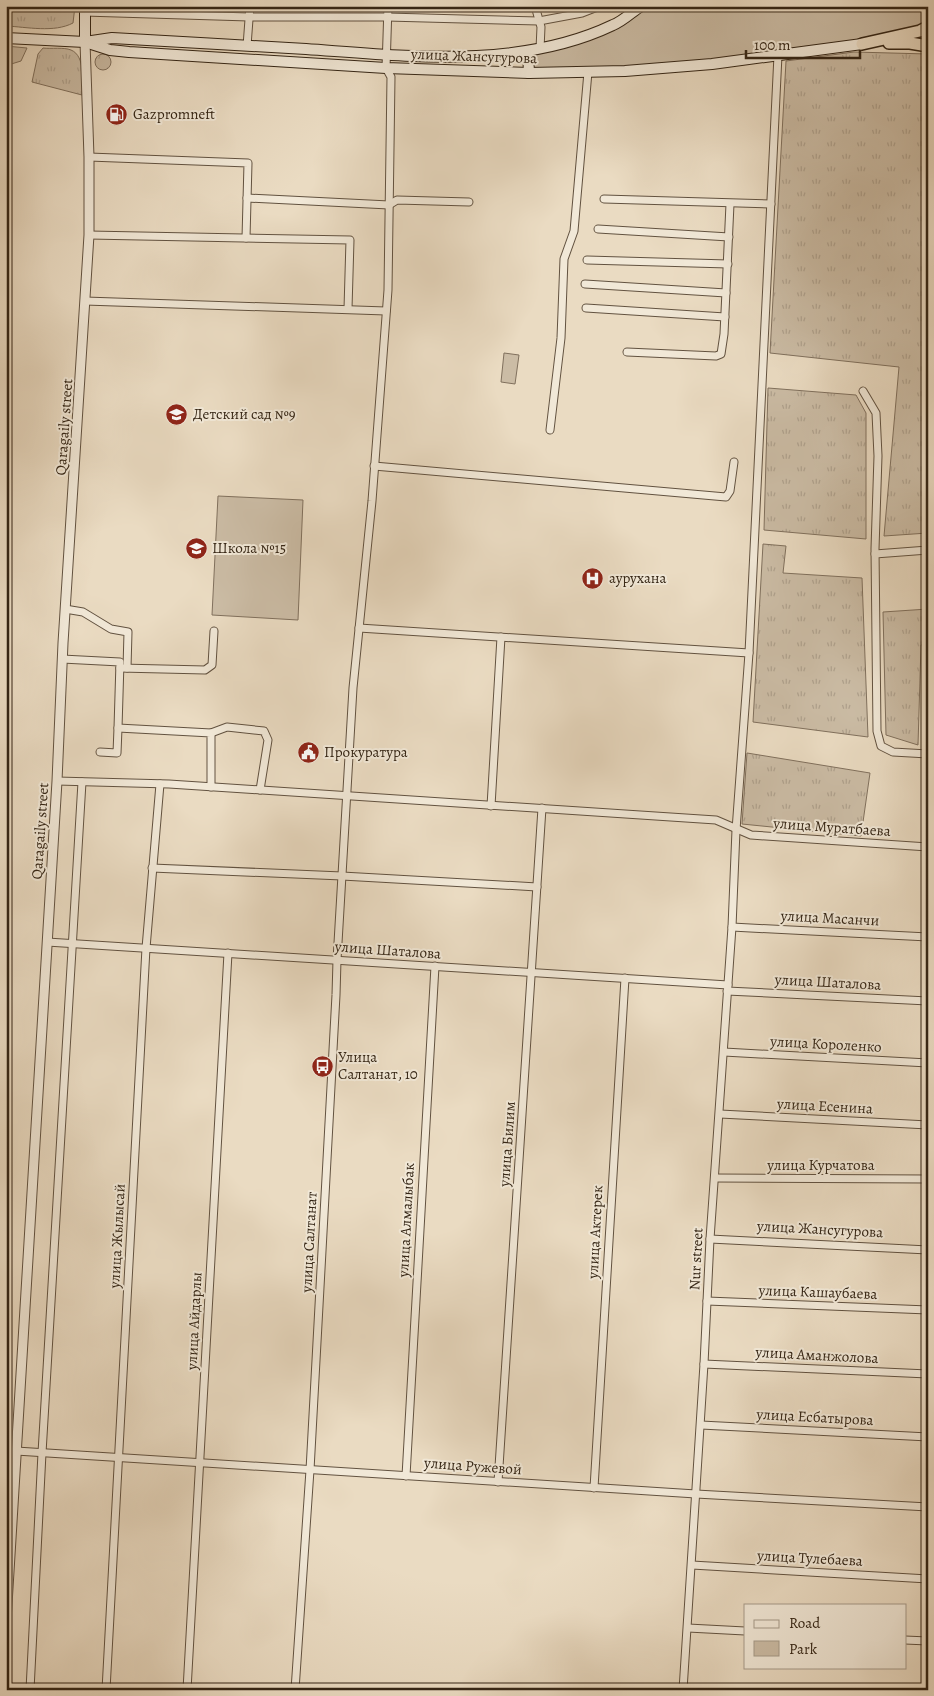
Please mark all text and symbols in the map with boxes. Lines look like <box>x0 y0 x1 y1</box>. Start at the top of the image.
scale bar <box>746 28 860 60</box>
text: 100 m <box>754 35 791 55</box>
street label: улица Жансугурова <box>410 44 538 68</box>
fuel station icon: Gazpromneft <box>105 102 129 126</box>
place label: Gazpromneft <box>133 104 215 124</box>
street label: Qaragaily street <box>51 378 77 476</box>
school or university icon: Детский сад №9 <box>165 402 189 426</box>
place label: Детский сад №9 <box>193 404 296 424</box>
school or university icon: Школа №15 <box>184 536 208 560</box>
place label: Школа №15 <box>212 538 286 558</box>
hospital icon: аурухана <box>581 566 605 590</box>
place label: аурухана <box>609 568 667 588</box>
public building icon: Прокуратура <box>296 740 320 764</box>
place label: Прокуратура <box>324 742 408 762</box>
street label: Qaragaily street <box>27 782 53 880</box>
street label: улица Муратбаева <box>772 813 891 841</box>
street label: улица Масанчи <box>779 905 880 931</box>
street label: улица Шаталова <box>333 936 442 964</box>
street label: улица Шаталова <box>773 969 882 995</box>
street label: улица Короленко <box>769 1031 882 1057</box>
place label: Улица Салтанат, 10 <box>338 1047 418 1084</box>
bus stop icon: Улица Салтанат, 10 <box>310 1054 334 1078</box>
street label: улица Есенина <box>776 1093 874 1119</box>
street label: улица Билим <box>494 1101 520 1188</box>
street label: улица Курчатова <box>766 1155 875 1175</box>
street label: улица Алмалыбак <box>393 1162 419 1279</box>
street label: улица Жылысай <box>104 1183 130 1290</box>
street label: улица Актерек <box>583 1185 607 1280</box>
street label: улица Салтанат <box>296 1191 322 1294</box>
street label: улица Жансугурова <box>755 1216 884 1242</box>
street label: Nur street <box>684 1227 708 1291</box>
street label: улица Айдарлы <box>181 1271 207 1372</box>
street label: улица Кашаубаева <box>757 1280 878 1304</box>
street label: улица Аманжолова <box>754 1342 879 1368</box>
street label: улица Есбатырова <box>755 1404 874 1430</box>
street label: улица Ружевой <box>423 1453 523 1479</box>
street label: улица Тулебаева <box>756 1545 863 1571</box>
legend <box>744 1604 906 1668</box>
text: Road <box>789 1613 821 1633</box>
text: Park <box>789 1639 818 1659</box>

